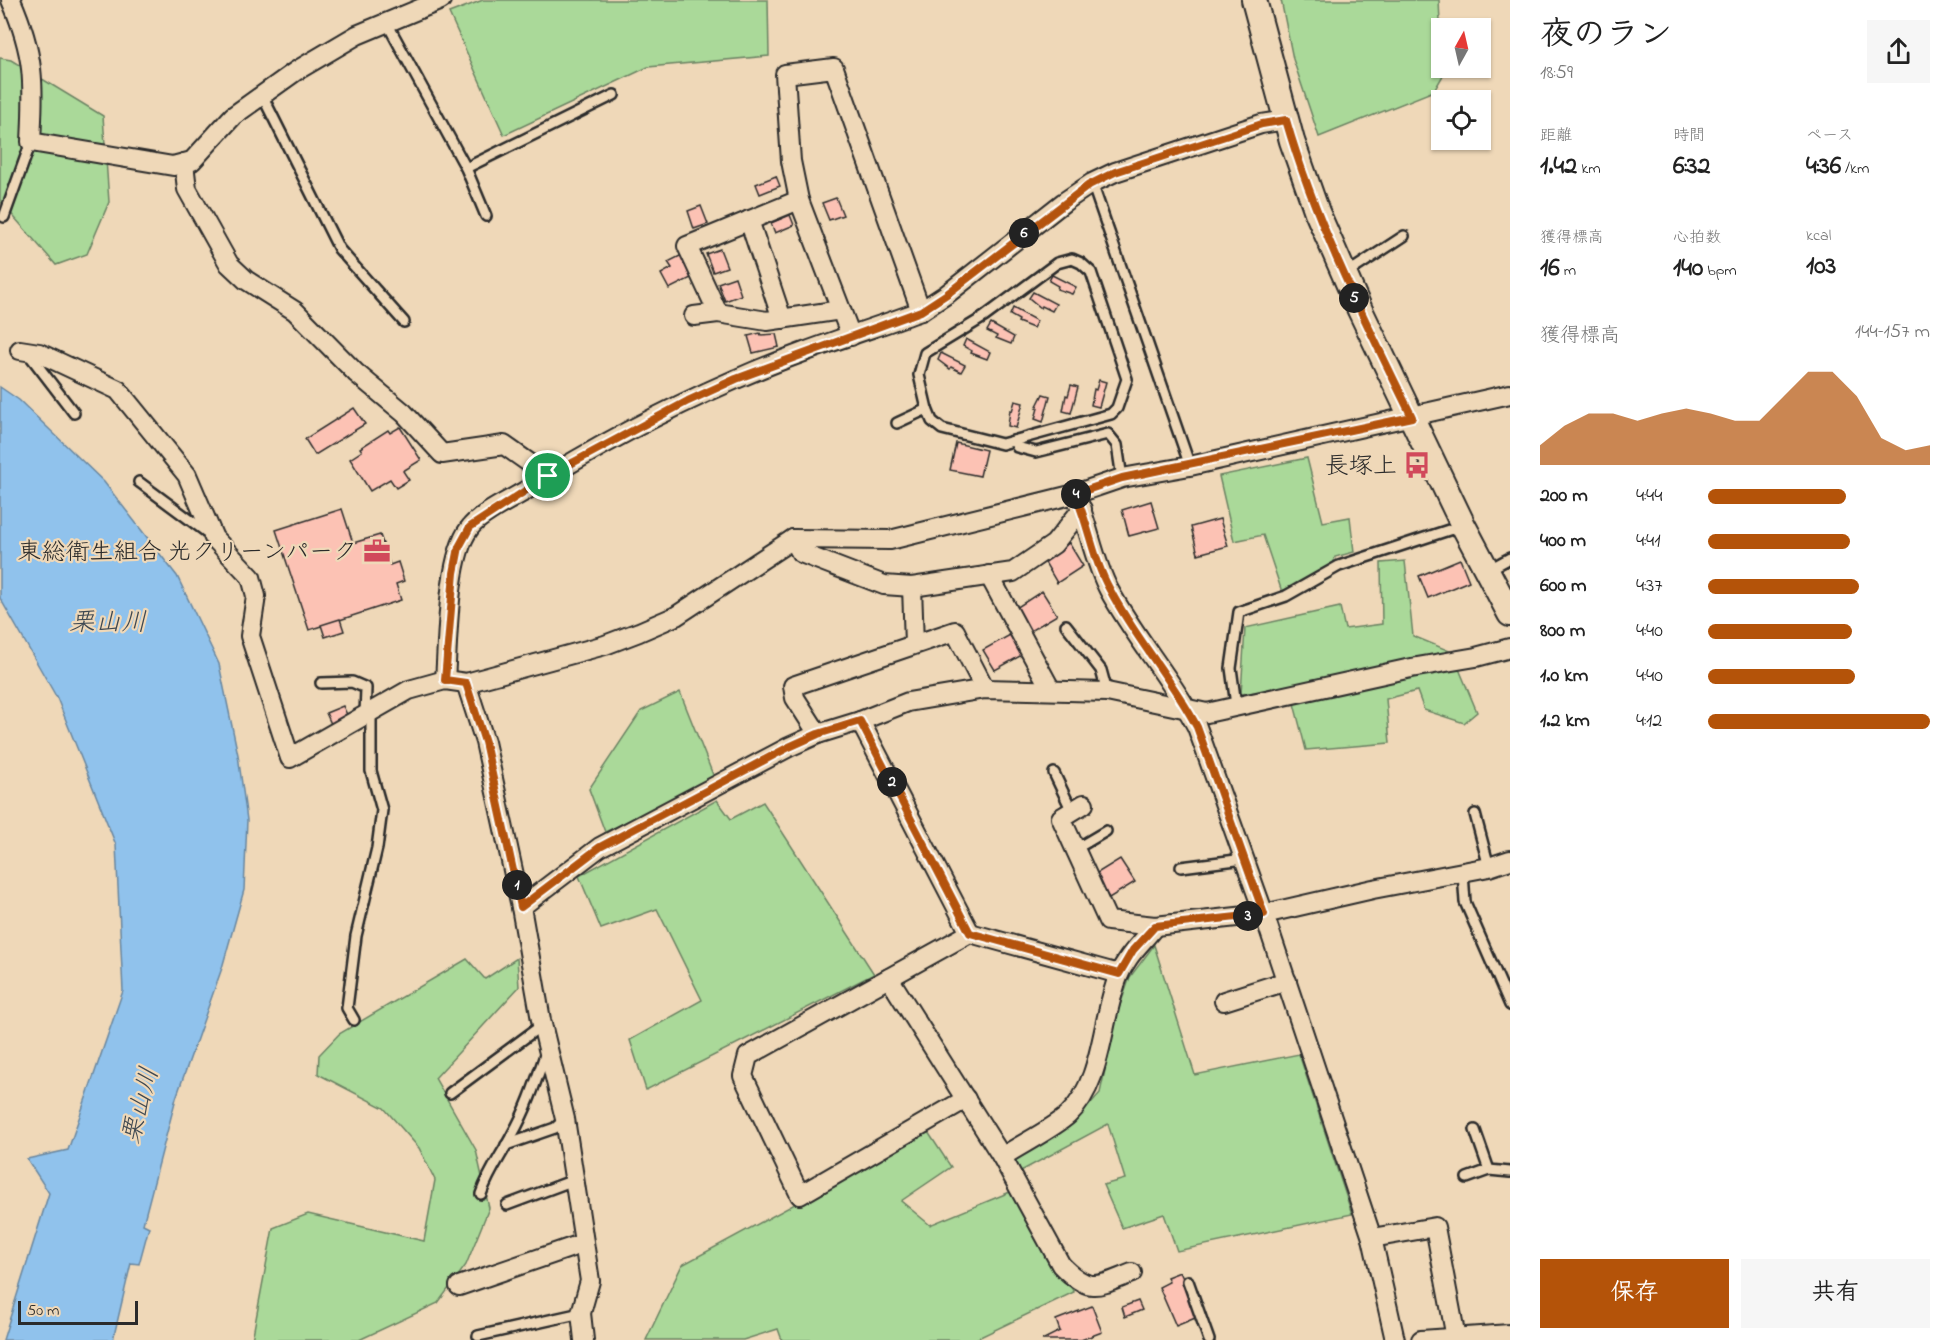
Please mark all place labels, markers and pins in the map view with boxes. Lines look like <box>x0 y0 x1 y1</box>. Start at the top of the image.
pin: 6 <box>1009 218 1039 248</box>
pin: 5 <box>1339 283 1369 313</box>
pin <box>522 450 573 501</box>
place label: 長塚上 <box>1325 450 1397 485</box>
bus stop icon: 長塚上 <box>1402 450 1432 480</box>
pin: 4 <box>1061 479 1091 509</box>
place label: 東総衛生組合 光クリーンパーク <box>17 536 357 571</box>
office icon: 東総衛生組合 光クリーンパーク <box>362 536 392 566</box>
pin: 2 <box>877 767 907 797</box>
pin: 1 <box>502 870 532 900</box>
pin: 3 <box>1233 901 1263 931</box>

